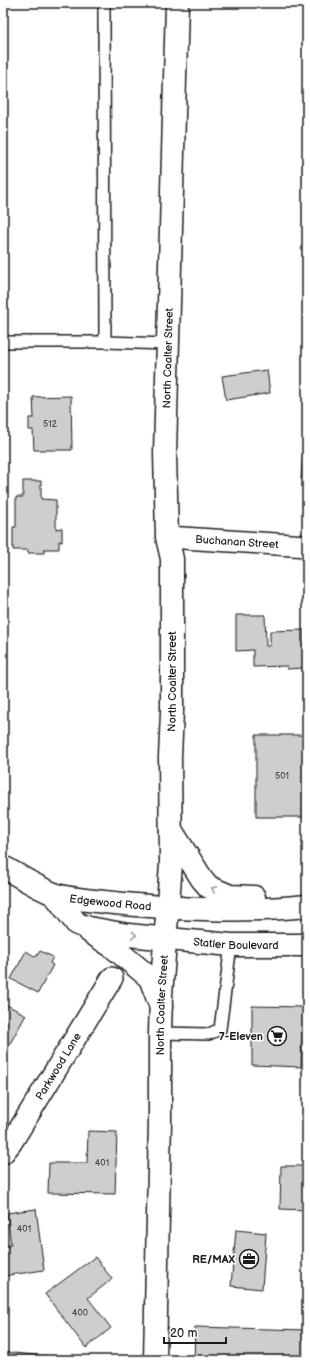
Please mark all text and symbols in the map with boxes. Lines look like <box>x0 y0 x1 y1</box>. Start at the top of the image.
street label: North Coalter Street <box>160 307 175 408</box>
house number: 512 <box>43 419 58 430</box>
street label: Buchanan Street <box>195 532 280 551</box>
street label: North Coalter Street <box>165 631 179 732</box>
house number: 501 <box>275 771 289 782</box>
one-way arrow <box>211 886 218 893</box>
street label: Edgewood Road <box>69 892 152 913</box>
one-way arrow <box>131 931 137 940</box>
street label: Statler Boulevard <box>193 935 279 952</box>
street label: North Coalter Street <box>153 954 171 1055</box>
supermarket icon: 7-Eleven <box>266 1025 288 1047</box>
street label: Parkwood Lane <box>33 1030 84 1102</box>
place label: 7-Eleven <box>219 1030 263 1043</box>
house number: 401 <box>95 1158 109 1169</box>
house number: 401 <box>17 1224 31 1235</box>
office icon: RE/MAX <box>238 1248 260 1270</box>
place label: RE/MAX <box>192 1253 235 1266</box>
house number: 400 <box>72 1308 88 1319</box>
scale bar <box>164 1319 226 1345</box>
text: 20 m <box>170 1326 197 1341</box>

